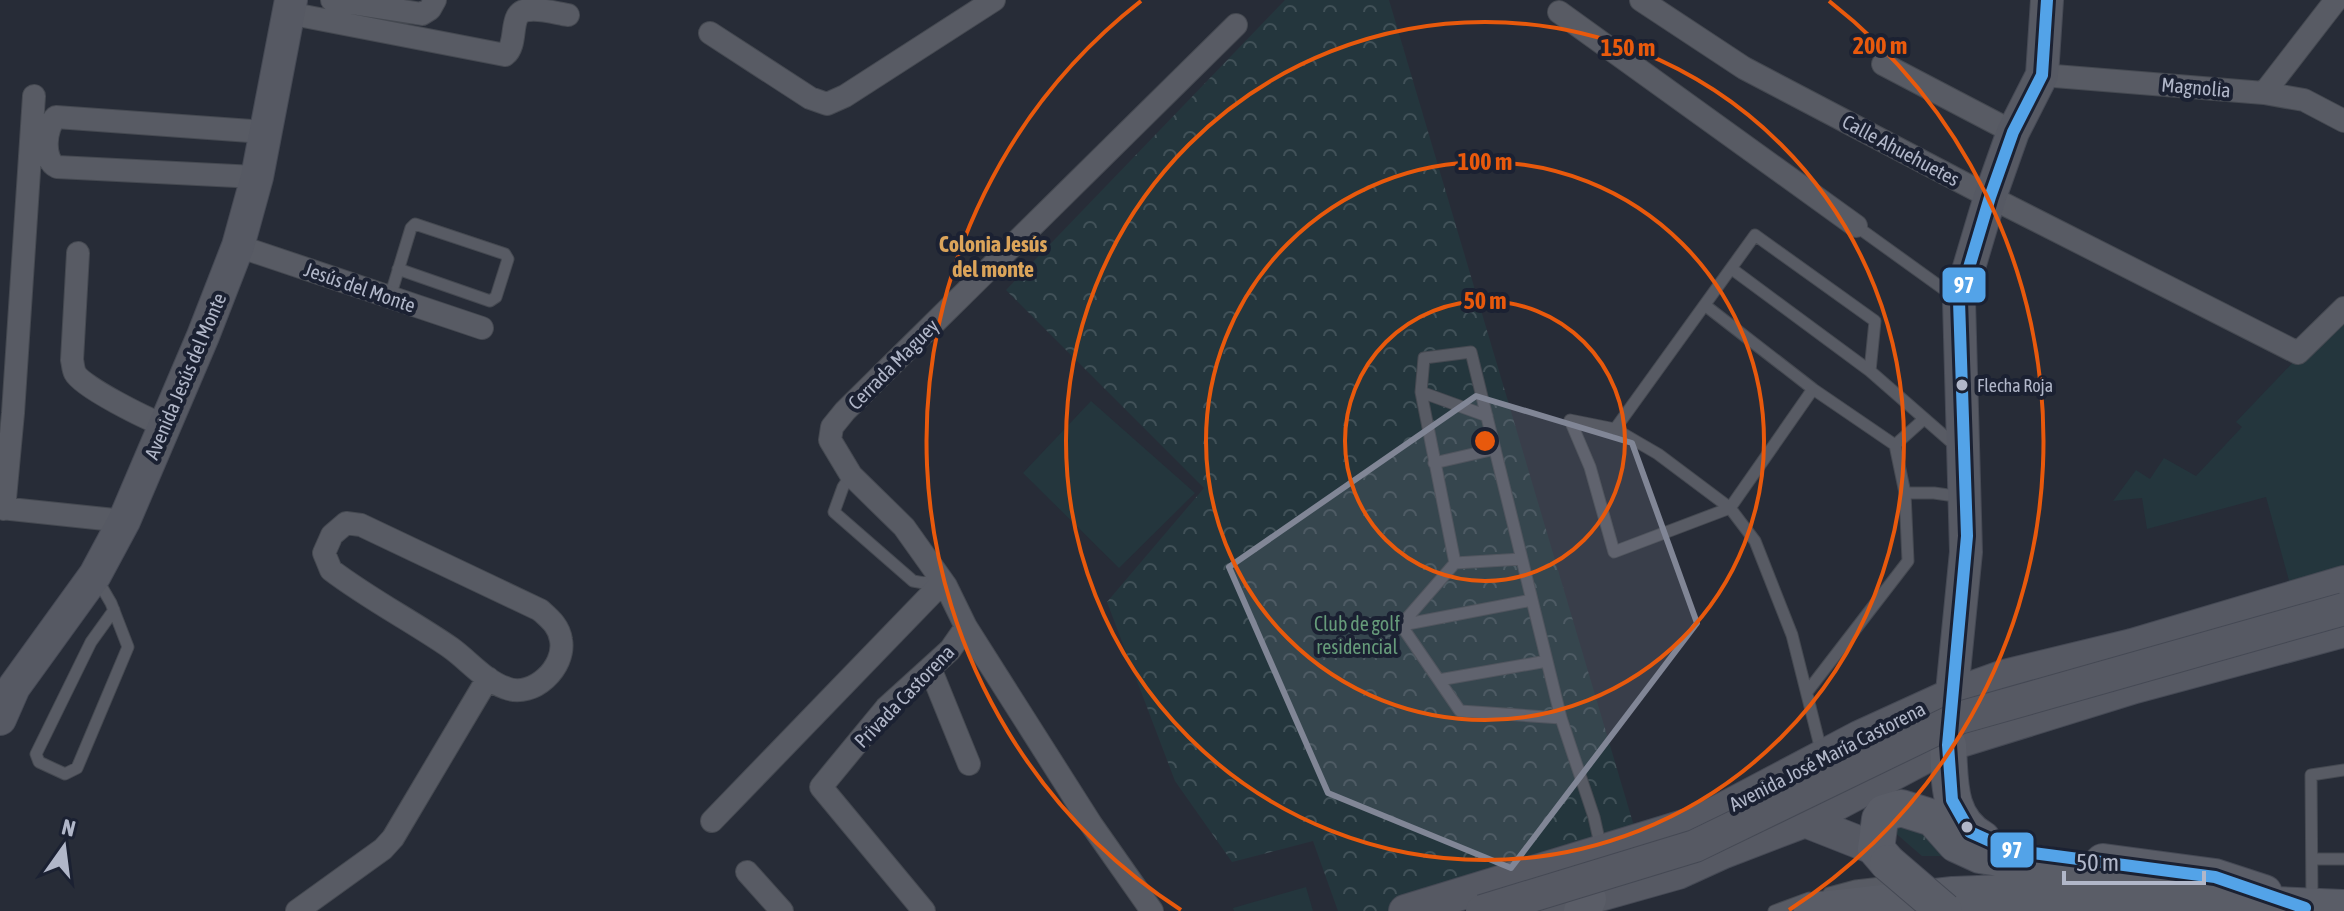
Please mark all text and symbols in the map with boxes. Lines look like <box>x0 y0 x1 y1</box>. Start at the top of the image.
text: 200 m <box>1853 32 1907 59</box>
text: 150 m <box>1601 34 1655 61</box>
street label: Magnolia <box>2160 73 2232 101</box>
street label: Calle Ahuehuetes <box>1839 110 1963 190</box>
text: 100 m <box>1458 148 1512 175</box>
district label: Colonia Jesús del monte <box>939 231 1047 282</box>
street label: Jesús del Monte <box>302 257 418 317</box>
line badge: 97 <box>1941 266 1987 304</box>
text: 97 <box>1954 272 1974 298</box>
text: 50 m <box>1463 287 1507 314</box>
street label: Avenida Jesús del Monte <box>140 289 230 463</box>
street label: Cerrada Maguey <box>843 314 943 414</box>
place label: Flecha Roja <box>1977 375 2053 396</box>
marker: Flecha Roja <box>1954 377 1970 393</box>
centre of rings <box>1471 427 1499 455</box>
park label: Club de golf residencial <box>1314 612 1400 658</box>
street label: Privada Castorena <box>849 640 959 752</box>
street label: Avenida José María Castorena <box>1725 697 1929 815</box>
north arrow <box>24 807 104 887</box>
text: N <box>59 813 78 842</box>
unlabelled marker <box>1959 819 1975 835</box>
line badge: 97 <box>1989 831 2035 869</box>
scale bar <box>2064 835 2204 885</box>
text: 97 <box>2002 837 2022 863</box>
text: 50 m <box>2076 849 2119 876</box>

